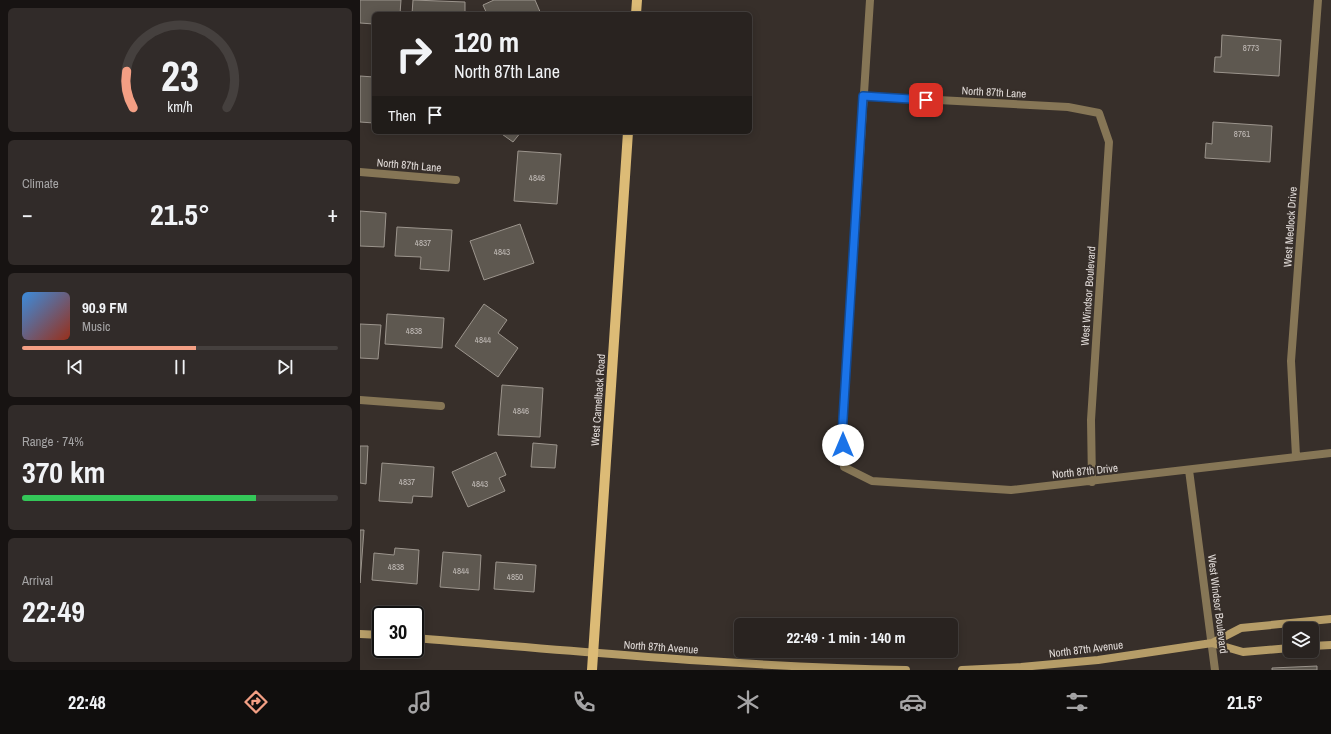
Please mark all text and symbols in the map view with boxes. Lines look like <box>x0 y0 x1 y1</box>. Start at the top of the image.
text: 120 m <box>454 23 519 61</box>
icon: right <box>388 28 440 80</box>
house number: 8773 <box>1243 42 1259 54</box>
text: 23 <box>161 48 199 104</box>
text: North 87th Lane <box>454 59 560 84</box>
pin <box>909 83 943 117</box>
street label: North 87th Lane <box>961 83 1027 101</box>
icon: arrive <box>915 89 937 111</box>
text: km/h <box>167 97 193 116</box>
icon: arrive <box>424 104 446 126</box>
text: Then <box>388 105 416 126</box>
house number: 8761 <box>1234 128 1250 140</box>
street label: North 87th Lane <box>376 155 442 175</box>
house number: 4846 <box>529 172 545 184</box>
text: Climate <box>22 175 59 192</box>
street label: West Medlock Drive <box>1280 186 1300 268</box>
text: 21.5° <box>150 194 210 234</box>
text: − <box>22 199 33 229</box>
text: + <box>327 199 338 229</box>
house number: 4837 <box>415 237 431 249</box>
house number: 4843 <box>494 246 510 258</box>
street label: West Windsor Boulevard <box>1078 246 1098 346</box>
text: 90.9 FM <box>82 297 127 318</box>
text: Music <box>82 318 110 335</box>
house number: 4838 <box>406 325 422 337</box>
house number: 4844 <box>475 334 491 346</box>
street label: West Camelback Road <box>588 354 608 446</box>
icon: previous <box>64 356 86 378</box>
icon: pause <box>169 356 191 378</box>
icon: next <box>274 356 296 378</box>
house number: 4846 <box>513 405 529 417</box>
position arrow <box>822 424 864 466</box>
text: Range · 74% <box>22 433 84 450</box>
text: 370 km <box>22 452 105 492</box>
street label: North 87th Drive <box>1051 461 1119 481</box>
house number: 4837 <box>399 476 415 488</box>
house number: 4843 <box>472 478 488 490</box>
street label: West Windsor Boulevard <box>1205 554 1231 654</box>
house number: 4838 <box>388 561 404 573</box>
house number: 4844 <box>453 565 469 577</box>
house number: 4850 <box>507 571 523 583</box>
text: Arrival <box>22 572 53 589</box>
text: 22:49 <box>22 591 85 631</box>
speed limit sign: 30 <box>372 606 424 658</box>
map controls <box>1283 622 1319 658</box>
button: layers <box>1283 622 1319 658</box>
text: 22:49 · 1 min · 140 m <box>787 627 905 648</box>
street label: North 87th Avenue <box>623 637 699 657</box>
street label: North 87th Avenue <box>1048 638 1124 660</box>
icon: directions <box>242 688 270 716</box>
icon: music <box>406 688 434 716</box>
icon: phone <box>570 688 598 716</box>
icon: climate <box>734 688 762 716</box>
icon: car <box>899 688 927 716</box>
icon: filters <box>1063 688 1091 716</box>
text: 22:48 <box>68 690 106 715</box>
text: 21.5° <box>1227 690 1263 715</box>

